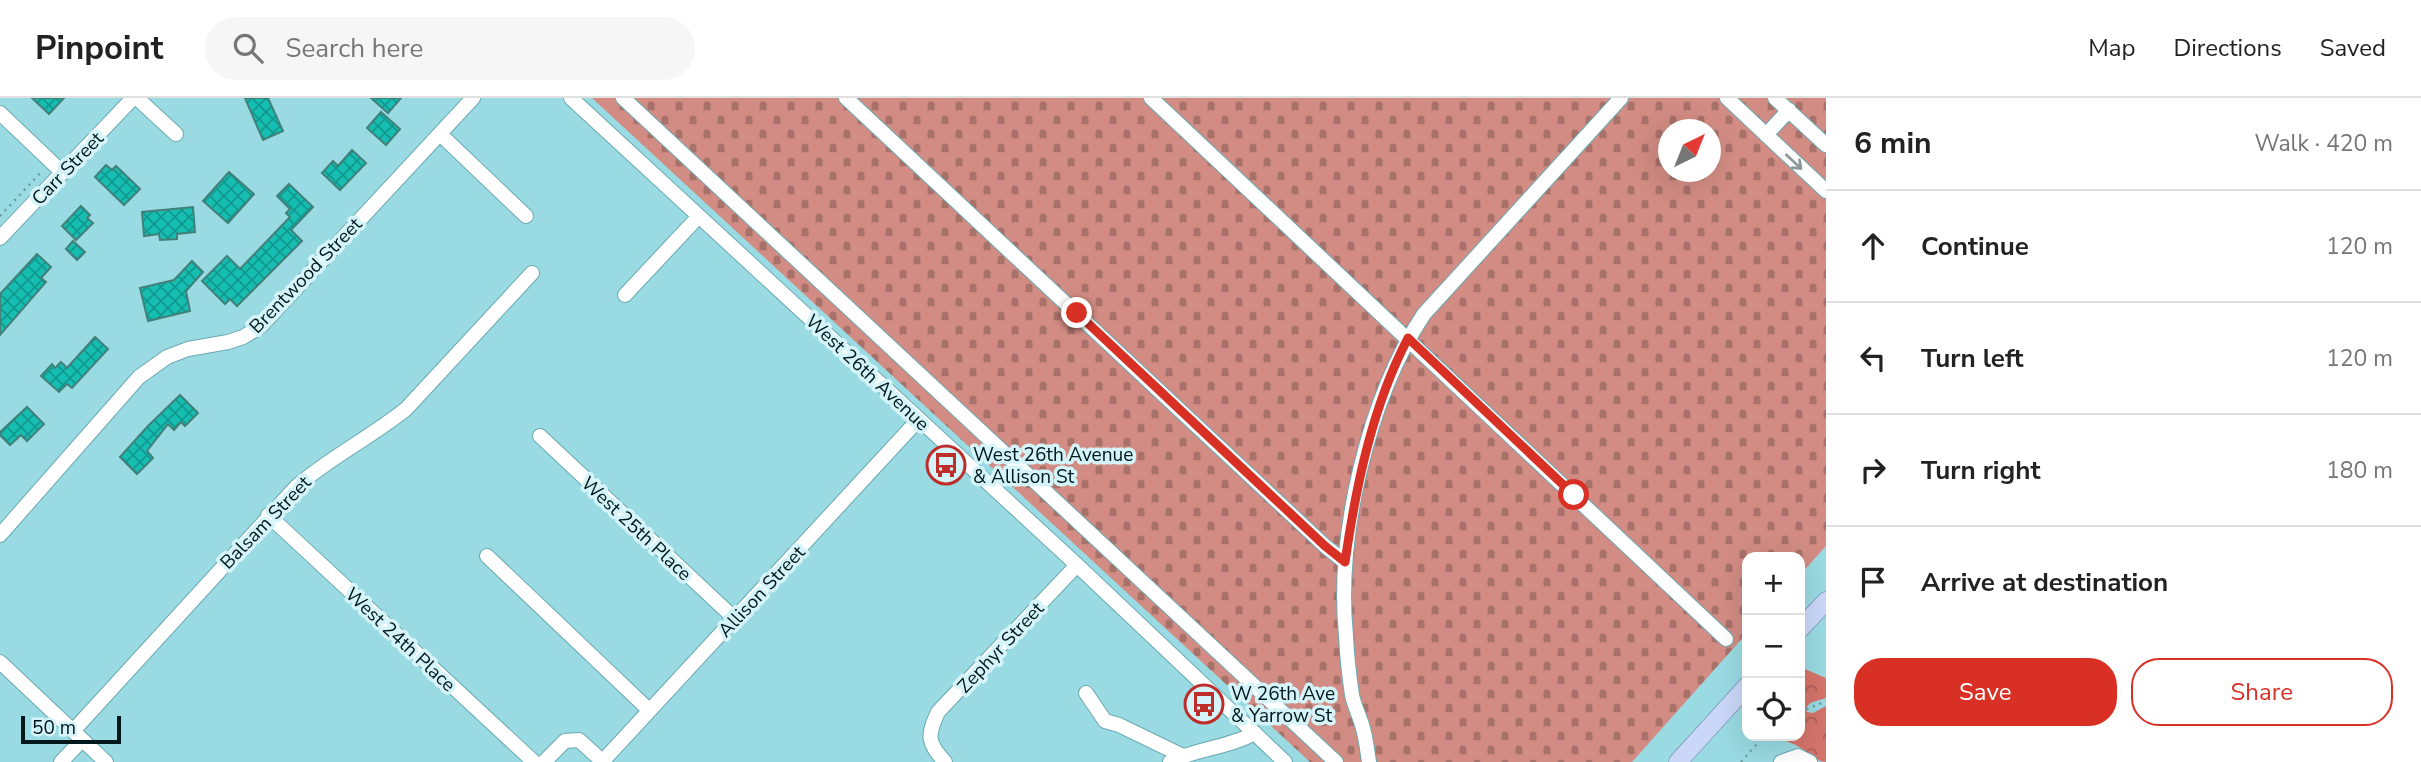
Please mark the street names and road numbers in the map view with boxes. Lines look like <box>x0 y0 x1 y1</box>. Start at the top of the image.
street label: Carr Street <box>26 126 110 211</box>
street label: Brentwood Street <box>244 212 368 339</box>
street label: West 26th Avenue <box>800 309 935 437</box>
street label: Balsam Street <box>214 470 317 575</box>
street label: West 25th Place <box>576 471 697 587</box>
street label: Allison Street <box>712 540 811 643</box>
street label: West 24th Place <box>340 582 461 698</box>
street label: Zephyr Street <box>952 596 1050 699</box>

